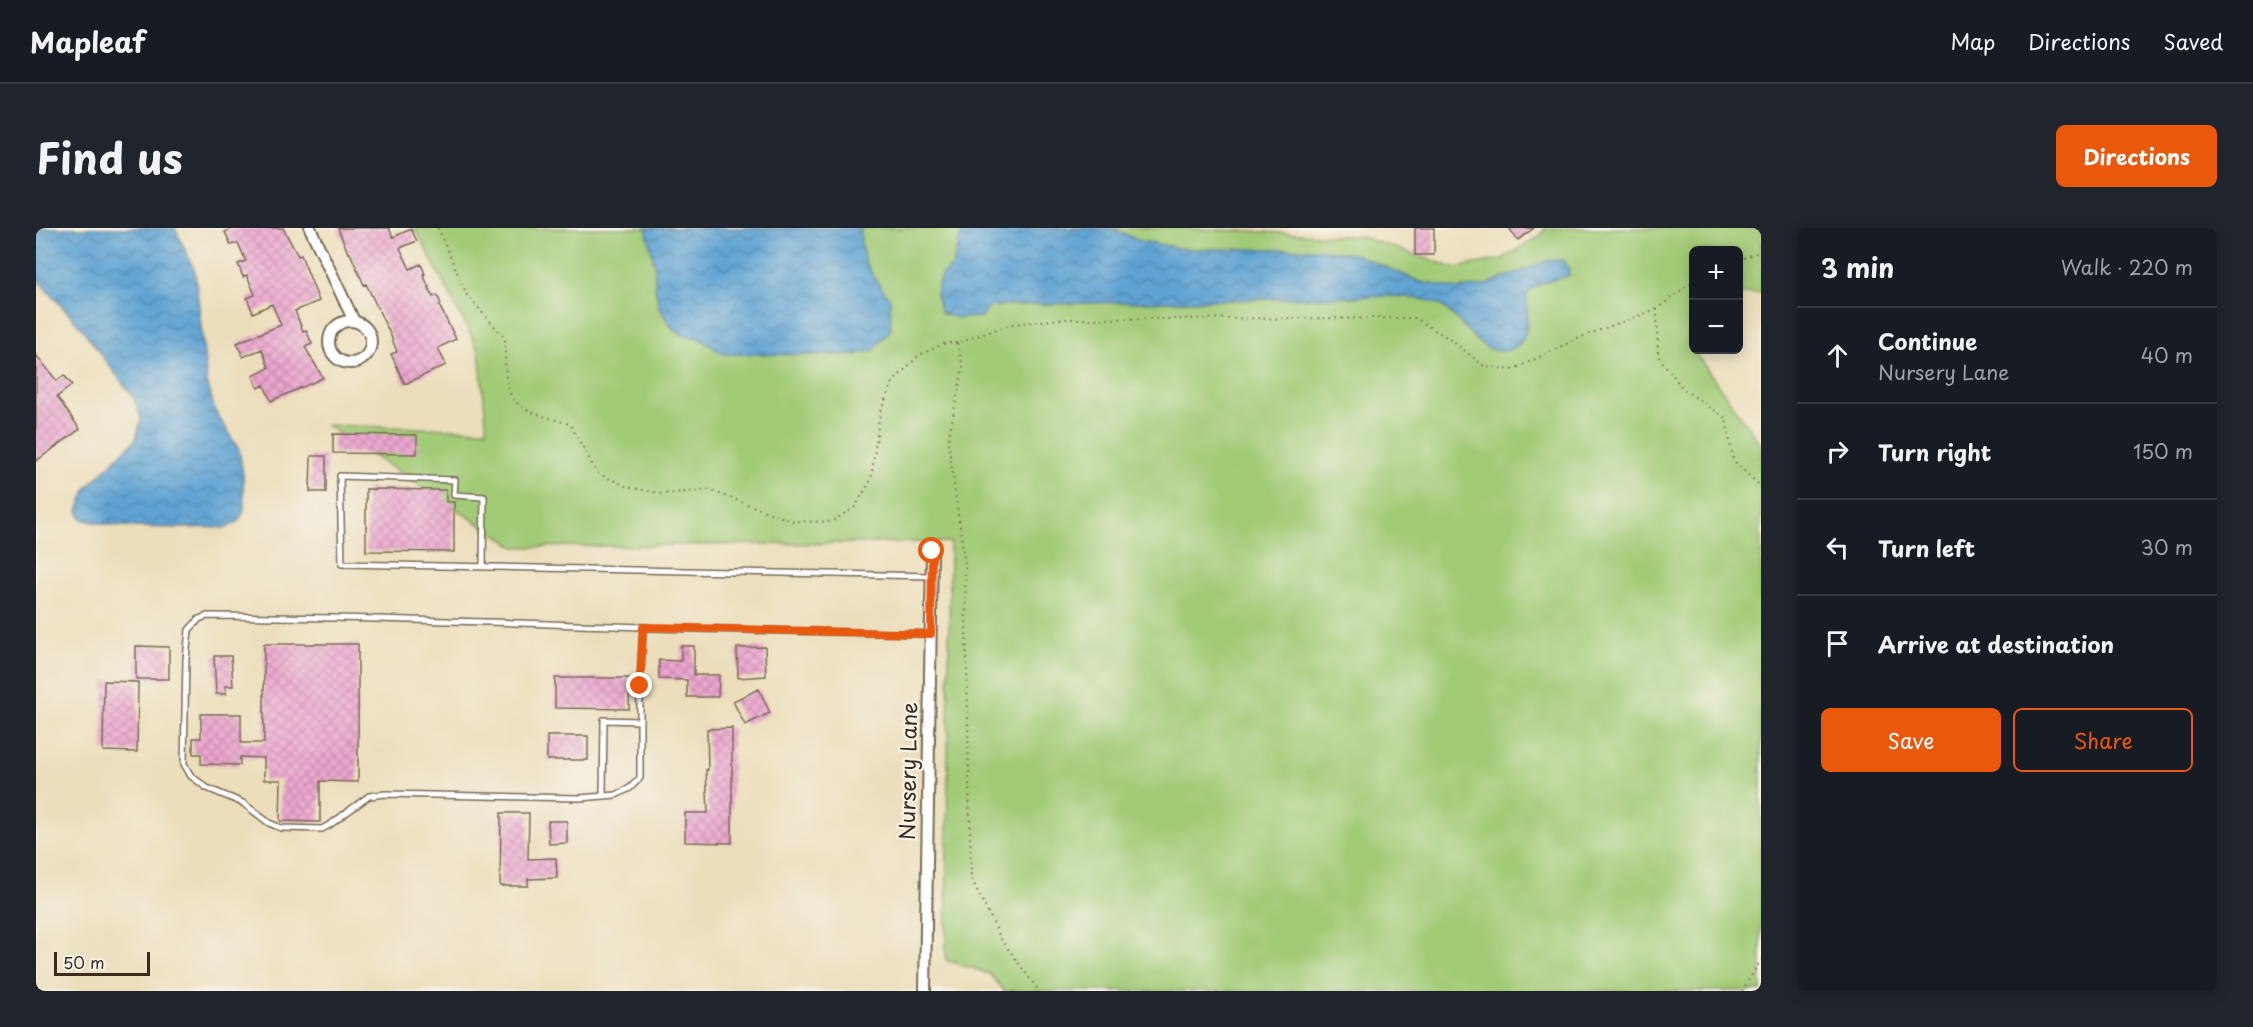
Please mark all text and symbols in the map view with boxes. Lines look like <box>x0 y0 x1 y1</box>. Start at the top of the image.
text: Mapleaf <box>30 20 146 63</box>
text: Map <box>1950 25 1995 57</box>
text: Directions <box>2028 25 2130 57</box>
text: Saved <box>2163 25 2223 57</box>
text: Find us <box>36 125 183 188</box>
button: Directions <box>2056 125 2217 187</box>
map controls <box>1689 246 1743 354</box>
button: + <box>1689 246 1743 300</box>
text: 3 min <box>1821 248 1894 287</box>
text: Walk · 220 m <box>2061 252 2193 282</box>
button: − <box>1689 300 1743 354</box>
text: Continue <box>1878 324 1977 357</box>
icon: ahead <box>1821 339 1854 372</box>
text: 40 m <box>2141 340 2193 370</box>
text: Nursery Lane <box>1878 357 2010 387</box>
icon: right <box>1821 435 1854 468</box>
text: Turn right <box>1878 435 1991 468</box>
text: 150 m <box>2133 436 2193 466</box>
icon: left <box>1821 531 1854 564</box>
text: Turn left <box>1878 531 1975 564</box>
text: 30 m <box>2140 532 2193 562</box>
route start <box>918 537 944 563</box>
icon: arrive <box>1821 627 1854 660</box>
text: Arrive at destination <box>1878 627 2114 660</box>
route end <box>626 672 652 698</box>
street label: Nursery Lane <box>890 702 924 840</box>
button: Save <box>1821 708 2001 772</box>
button: Share <box>2013 708 2193 772</box>
scale bar <box>54 949 150 976</box>
text: 50 m <box>63 950 104 974</box>

